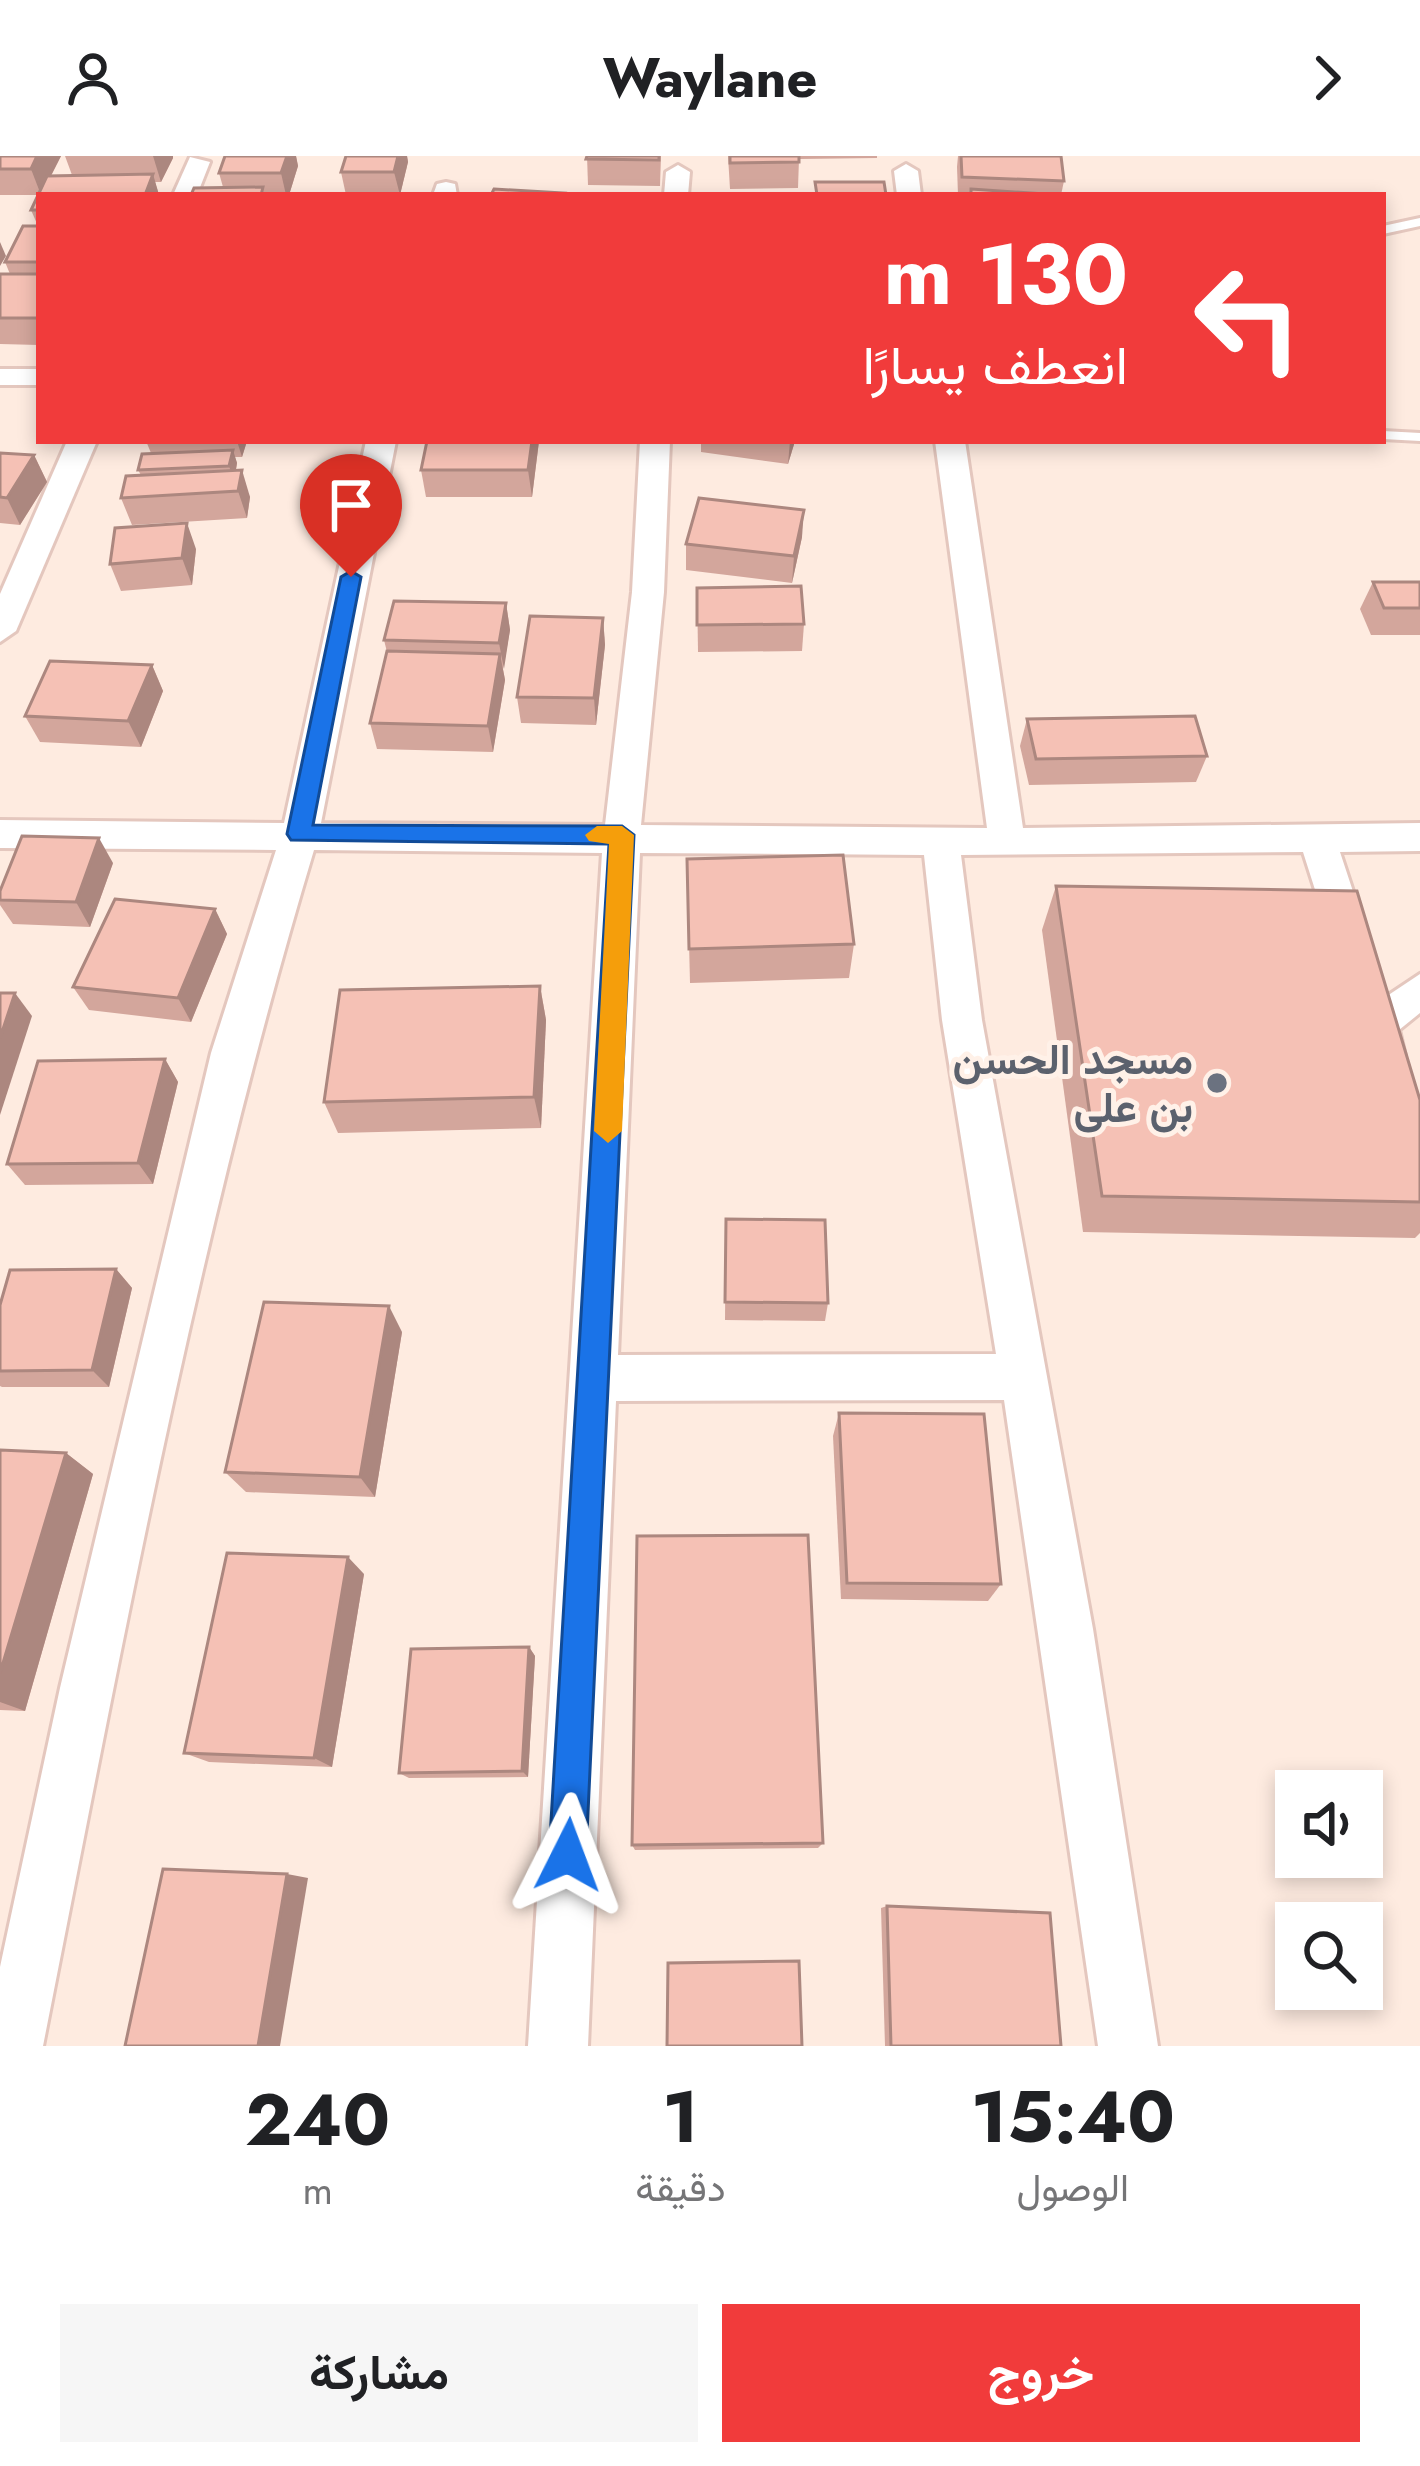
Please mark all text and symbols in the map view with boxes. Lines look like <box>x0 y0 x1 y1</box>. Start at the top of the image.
text: Waylane <box>603 39 817 117</box>
icon: person <box>60 45 126 111</box>
icon: forward <box>1294 45 1360 111</box>
text: 130 m <box>883 214 1128 336</box>
icon: left <box>1170 240 1326 396</box>
text: انعطف يسارًا <box>862 326 1128 404</box>
pin <box>300 454 402 577</box>
icon: arrive <box>318 472 384 538</box>
place label: مسجد الحسن بن على <box>952 1029 1193 1138</box>
marker: مسجد الحسن بن على <box>1204 1070 1230 1096</box>
map controls <box>1275 1770 1383 2010</box>
button: sound <box>1275 1770 1383 1878</box>
position arrow <box>505 1792 631 1918</box>
button: search <box>1275 1902 1383 2010</box>
text: 1 <box>662 2065 699 2169</box>
text: 15:40 <box>971 2065 1175 2169</box>
text: 240 <box>245 2068 390 2172</box>
text: دقيقة <box>635 2159 726 2216</box>
text: الوصول <box>1017 2159 1129 2216</box>
text: m <box>302 2162 333 2219</box>
button: مشاركة <box>60 2304 698 2442</box>
button: خروج <box>722 2304 1360 2442</box>

